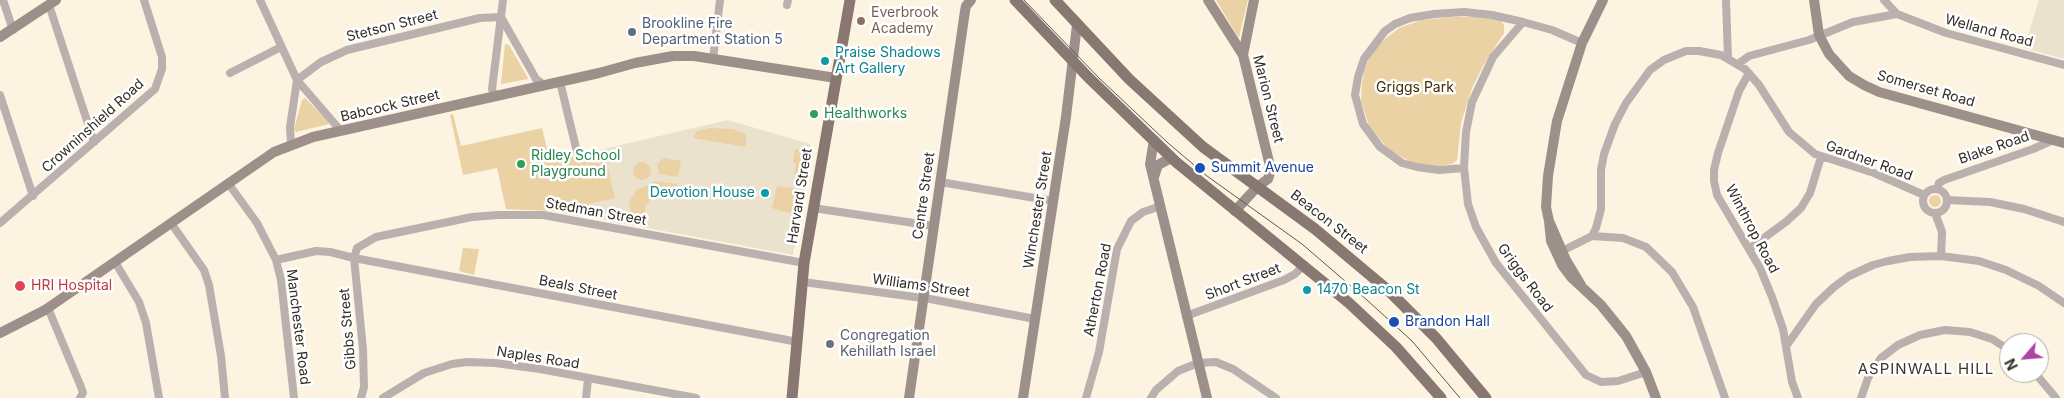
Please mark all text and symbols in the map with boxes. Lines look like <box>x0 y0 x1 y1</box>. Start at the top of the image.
place label: Everbrook Academy <box>871 5 939 38</box>
street label: Stetson Street <box>345 7 439 45</box>
street label: Welland Road <box>1943 11 2035 51</box>
marker: Everbrook Academy <box>855 15 867 27</box>
place label: Brookline Fire Department Station 5 <box>642 16 783 48</box>
marker: Brookline Fire Department Station 5 <box>626 26 638 38</box>
place label: Praise Shadows Art Gallery <box>835 45 941 78</box>
street label: Marion Street <box>1249 54 1287 144</box>
marker: Praise Shadows Art Gallery <box>819 55 831 67</box>
street label: Somerset Road <box>1875 67 1977 111</box>
street label: Crowninshield Road <box>38 76 148 176</box>
park label: Griggs Park <box>1376 80 1454 96</box>
street label: Babcock Street <box>339 86 441 126</box>
place label: Healthworks <box>824 106 907 122</box>
marker: Healthworks <box>808 108 820 120</box>
street label: Blake Road <box>1956 128 2032 168</box>
street label: Gardner Road <box>1823 137 1915 185</box>
street label: Harvard Street <box>784 147 816 245</box>
place label: Ridley School Playground <box>531 148 620 180</box>
street label: Winchester Street <box>1020 150 1056 270</box>
street label: Centre Street <box>910 151 938 241</box>
marker: Ridley School Playground <box>515 158 527 170</box>
place label: Summit Avenue <box>1211 160 1314 176</box>
marker: Summit Avenue <box>1193 161 1207 175</box>
street label: Winthrop Road <box>1722 182 1782 276</box>
place label: Devotion House <box>650 185 755 201</box>
marker: Devotion House <box>759 187 771 199</box>
street label: Beacon Street <box>1287 187 1371 257</box>
street label: Stedman Street <box>544 195 648 229</box>
street label: Griggs Road <box>1494 240 1556 316</box>
street label: Atherton Road <box>1081 242 1115 338</box>
street label: Short Street <box>1203 260 1283 304</box>
street label: Manchester Road <box>283 268 313 386</box>
street label: Williams Street <box>871 271 971 301</box>
street label: Beals Street <box>537 272 619 304</box>
place label: HRI Hospital <box>31 278 112 294</box>
marker: HRI Hospital <box>13 279 27 293</box>
place label: 1470 Beacon St <box>1317 282 1420 298</box>
marker: 1470 Beacon St <box>1301 284 1313 296</box>
street label: Gibbs Street <box>336 288 360 370</box>
place label: Brandon Hall <box>1405 314 1490 330</box>
marker: Brandon Hall <box>1387 315 1401 329</box>
place label: Congregation Kehillath Israel <box>840 328 936 361</box>
north arrow <box>1999 333 2049 383</box>
marker: Congregation Kehillath Israel <box>824 338 836 350</box>
street label: Naples Road <box>495 343 581 373</box>
text: N <box>2001 356 2021 373</box>
district label: ASPINWALL HILL <box>1856 360 1996 378</box>

